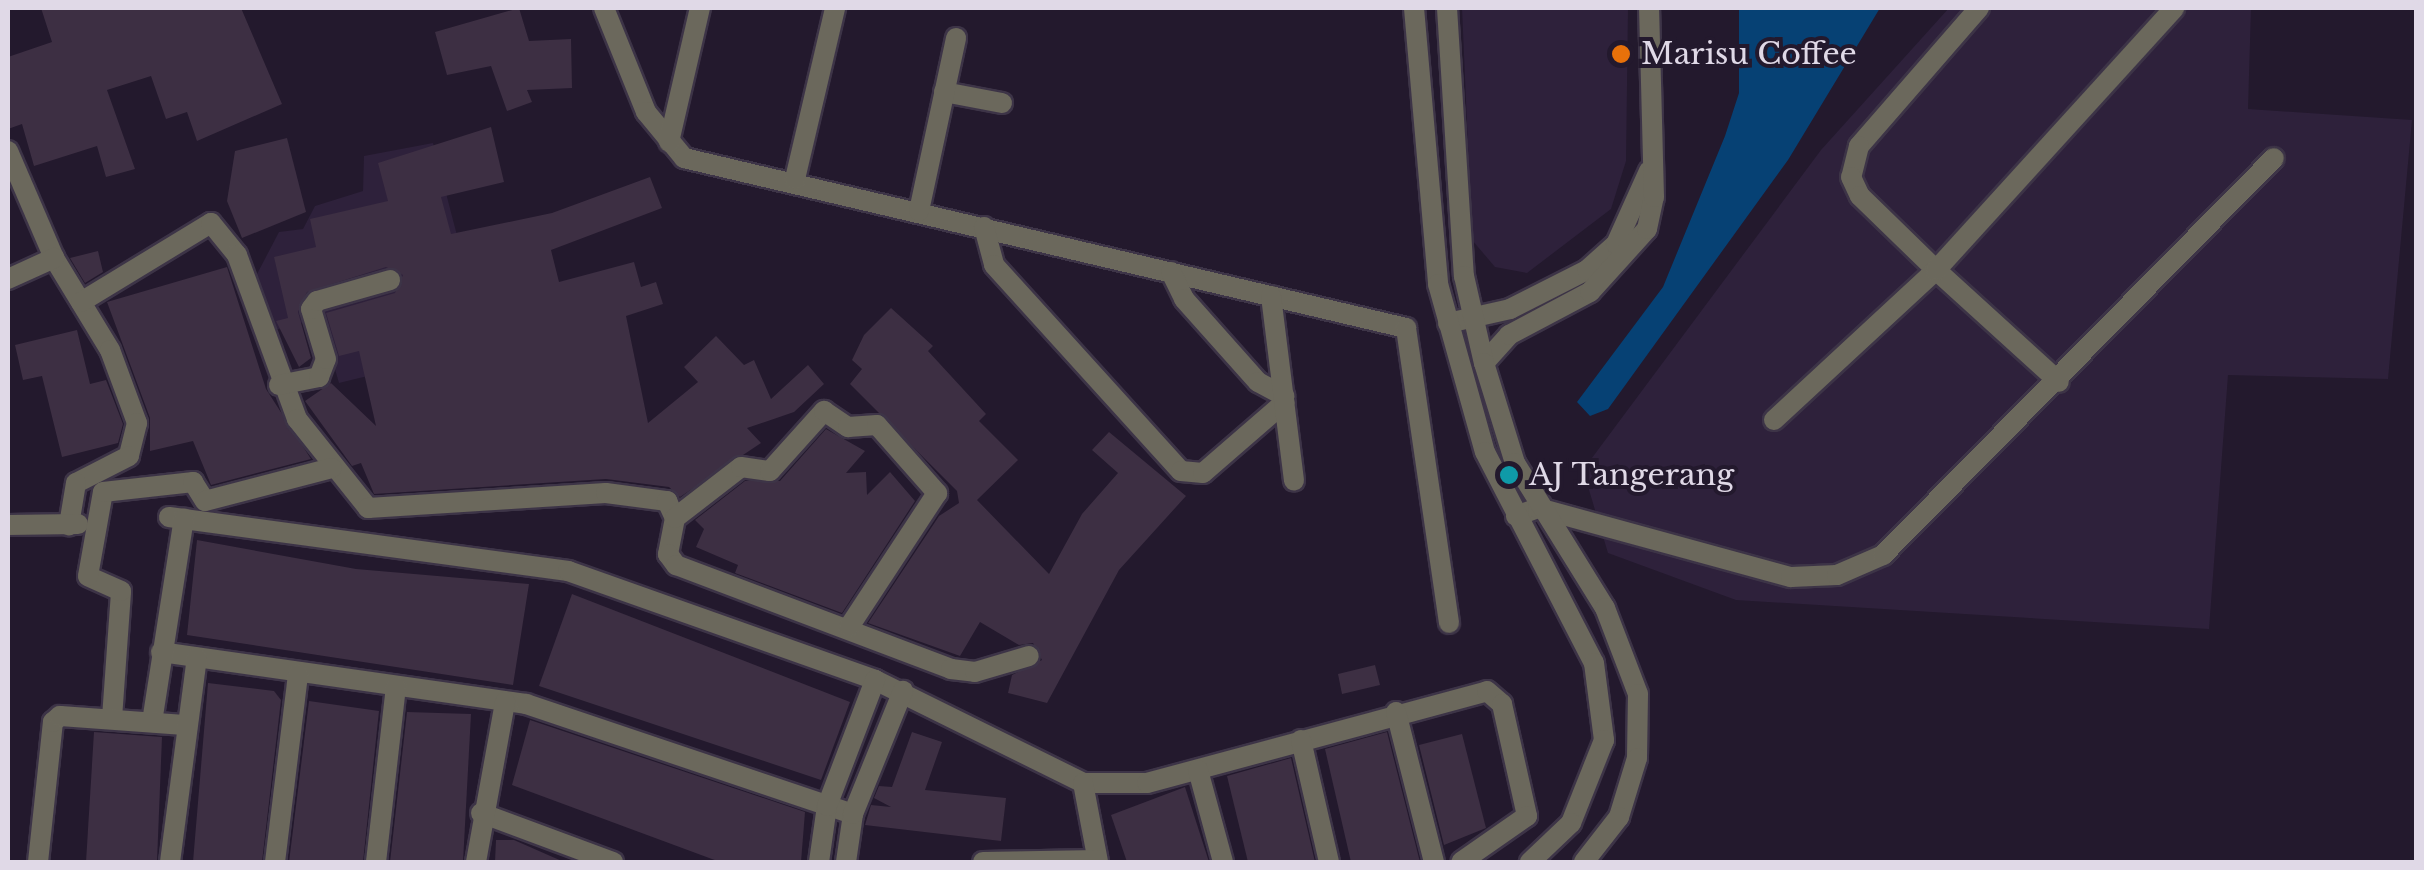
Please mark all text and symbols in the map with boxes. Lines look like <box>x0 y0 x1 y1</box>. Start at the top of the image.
place label: Marisu Coffee <box>1641 36 1857 72</box>
marker: Marisu Coffee <box>1610 43 1632 65</box>
place label: AJ Tangerang <box>1529 457 1735 493</box>
marker: AJ Tangerang <box>1498 464 1520 486</box>

